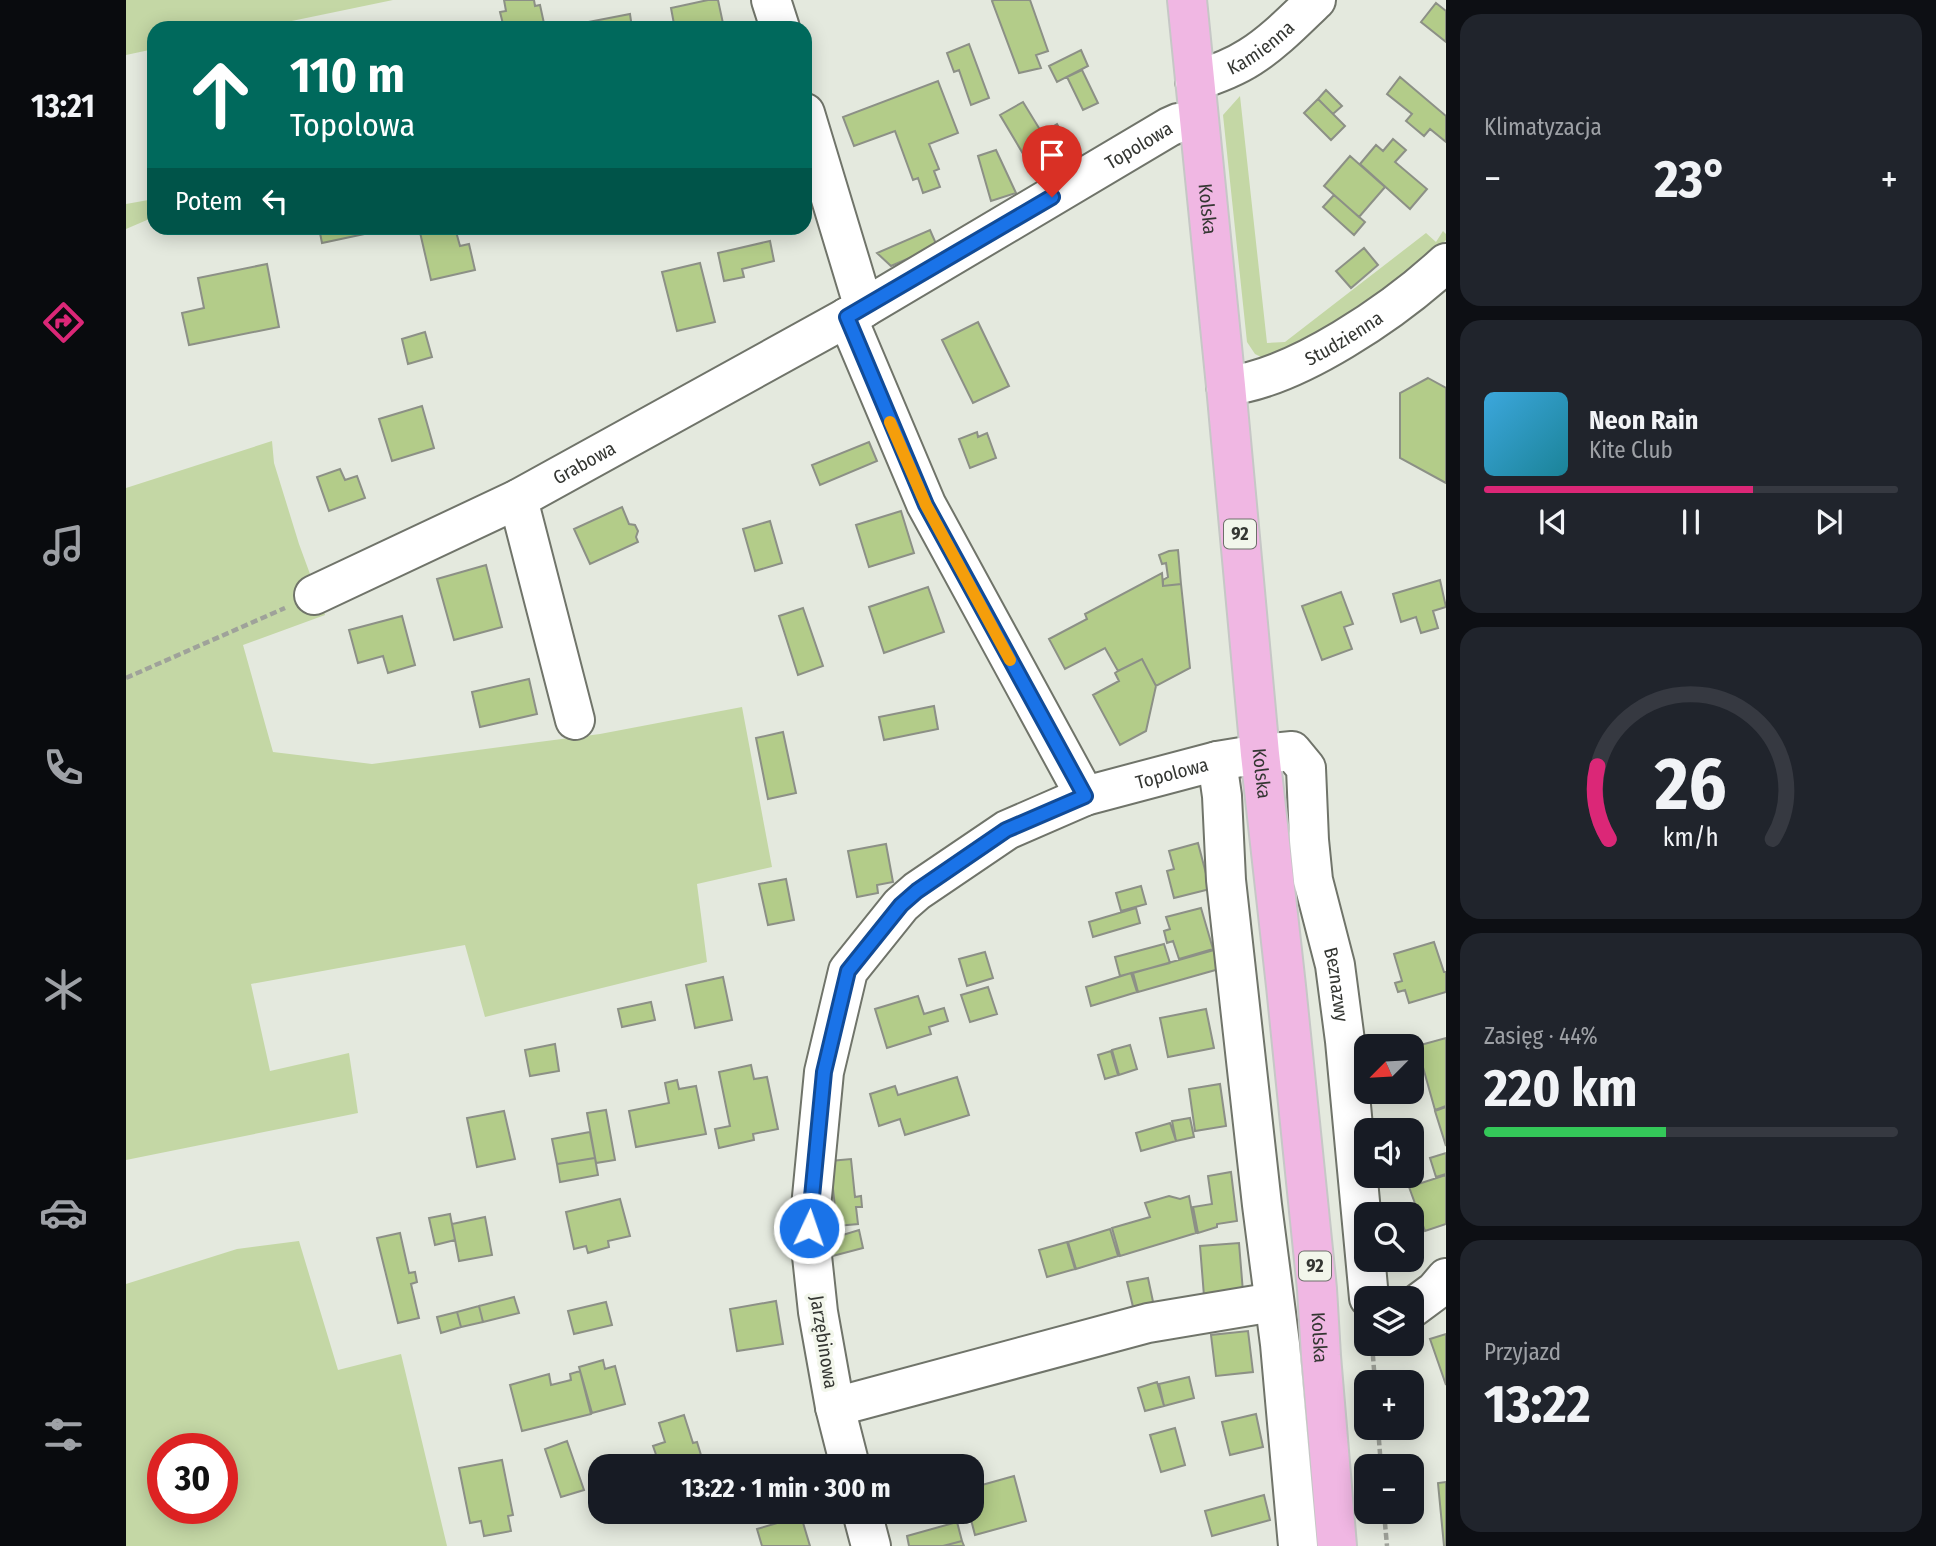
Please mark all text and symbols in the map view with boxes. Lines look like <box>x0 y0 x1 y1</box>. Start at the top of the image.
street label: Kamienna <box>1223 16 1299 79</box>
text: 110 m <box>290 46 405 105</box>
icon: ahead <box>175 49 266 140</box>
text: 13:21 <box>31 87 95 125</box>
text: Topolowa <box>290 106 415 144</box>
text: Klimatyzacja <box>1484 113 1602 141</box>
street label: Topolowa <box>1101 116 1176 174</box>
pin <box>1022 125 1082 197</box>
icon: arrive <box>1033 136 1071 174</box>
text: 23° <box>1654 148 1727 211</box>
text: − <box>1484 156 1501 202</box>
text: + <box>1881 156 1898 202</box>
icon: left <box>256 182 294 220</box>
street label: Kolska <box>1194 182 1222 235</box>
text: Potem <box>175 186 242 217</box>
icon: directions <box>39 298 88 347</box>
street label: Studzienna <box>1301 306 1387 370</box>
text: Neon Rain <box>1589 405 1698 436</box>
street label: Grabowa <box>549 436 619 489</box>
text: Kite Club <box>1589 436 1673 464</box>
icon: previous <box>1534 503 1572 541</box>
icon: pause <box>1672 503 1710 541</box>
icon: next <box>1810 503 1848 541</box>
road number: 92 <box>1224 520 1256 548</box>
icon: music <box>39 521 88 570</box>
text: 26 <box>1654 741 1727 828</box>
icon: phone <box>39 743 88 792</box>
street label: Kolska <box>1248 747 1276 800</box>
street label: Topolowa <box>1133 752 1211 794</box>
text: km/h <box>1663 823 1719 853</box>
street label: Beznazwy <box>1319 945 1354 1024</box>
icon: climate <box>39 965 88 1014</box>
text: Zasięg · 44% <box>1484 1022 1598 1050</box>
north arrow <box>1354 1034 1424 1104</box>
map controls <box>1354 1034 1424 1524</box>
text: 220 km <box>1484 1057 1638 1120</box>
button: sound <box>1354 1118 1424 1188</box>
icon: car <box>39 1188 88 1237</box>
position arrow <box>772 1191 846 1265</box>
button: search <box>1354 1202 1424 1272</box>
road number: 92 <box>1299 1252 1331 1280</box>
button: layers <box>1354 1286 1424 1356</box>
street label: Jarzębinowa <box>805 1294 843 1390</box>
street label: Kolska <box>1307 1311 1333 1364</box>
text: Przyjazd <box>1484 1338 1561 1366</box>
button: + <box>1354 1370 1424 1440</box>
text: 13:22 <box>1484 1373 1591 1436</box>
icon: filters <box>39 1410 88 1459</box>
speed limit sign: 30 <box>147 1433 238 1524</box>
button: − <box>1354 1454 1424 1524</box>
text: 13:22 · 1 min · 300 m <box>681 1473 891 1504</box>

